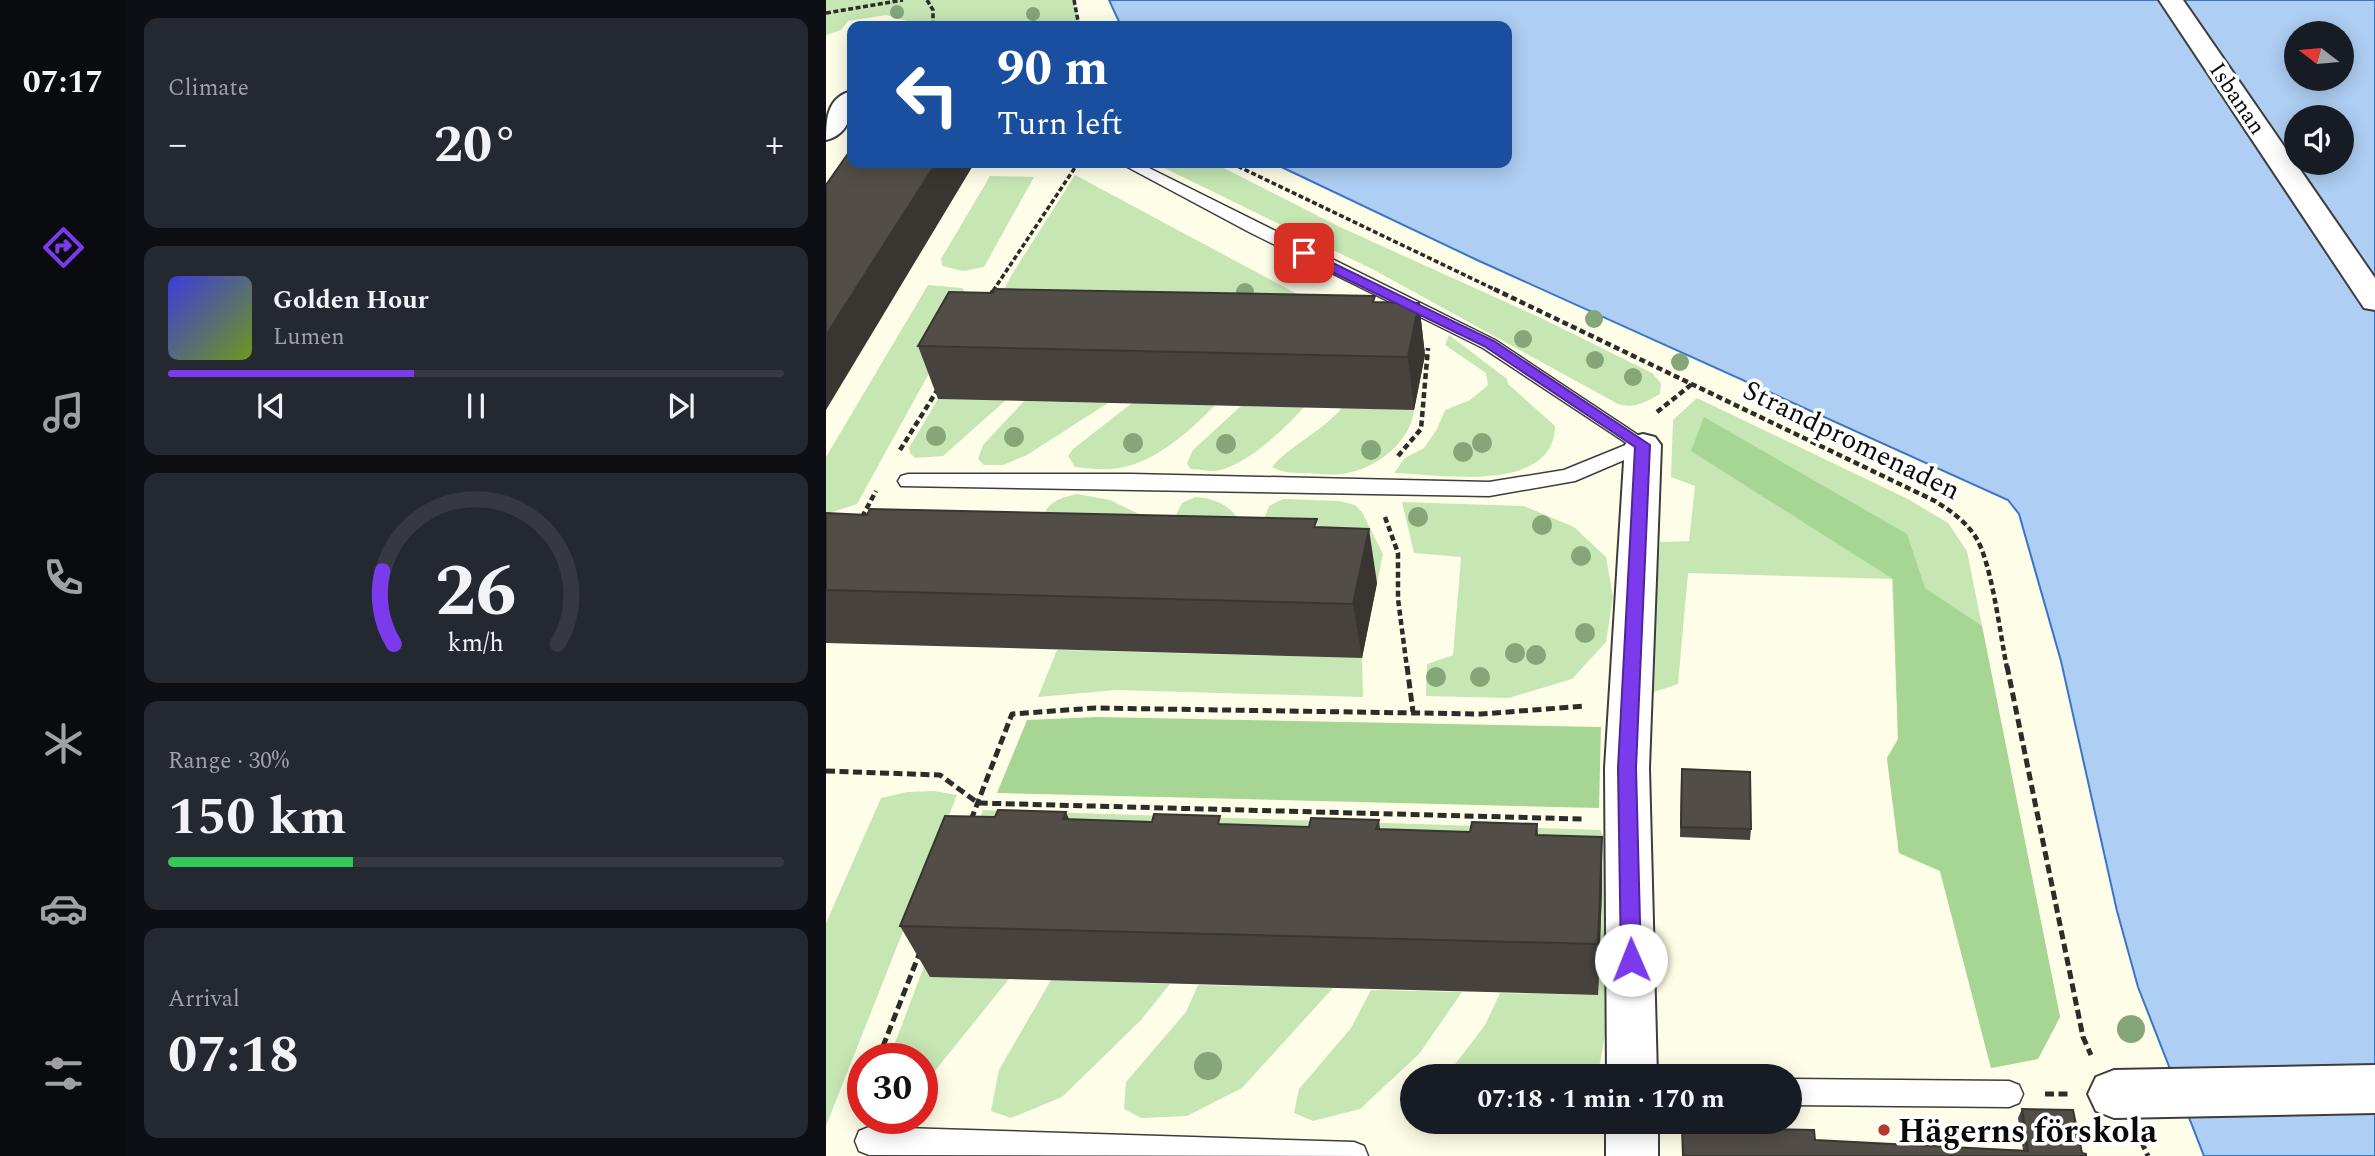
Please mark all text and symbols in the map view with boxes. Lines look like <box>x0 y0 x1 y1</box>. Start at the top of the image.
north arrow <box>2284 21 2354 91</box>
map controls <box>2284 21 2354 175</box>
text: 90 m <box>997 32 1108 107</box>
icon: left <box>882 49 973 140</box>
street label: Isbanan <box>2200 56 2274 142</box>
text: 07:17 <box>23 58 103 107</box>
text: Climate <box>168 71 249 106</box>
text: Turn left <box>997 100 1123 149</box>
button: sound <box>2284 105 2354 175</box>
text: 20° <box>434 106 518 185</box>
text: − <box>168 116 187 174</box>
text: + <box>765 116 784 174</box>
icon: directions <box>39 223 88 272</box>
pin <box>1274 223 1334 283</box>
icon: arrive <box>1285 234 1323 272</box>
text: Golden Hour <box>273 280 429 320</box>
text: Lumen <box>273 320 345 355</box>
street label: Strandpromenaden <box>1735 369 1967 512</box>
icon: previous <box>252 387 290 425</box>
icon: pause <box>457 387 495 425</box>
icon: next <box>662 387 700 425</box>
icon: music <box>39 388 88 437</box>
text: 26 <box>435 537 517 648</box>
icon: phone <box>39 553 88 602</box>
text: km/h <box>448 625 504 663</box>
icon: climate <box>39 719 88 768</box>
text: Range · 30% <box>168 744 289 779</box>
text: 150 km <box>168 778 347 857</box>
icon: car <box>39 884 88 933</box>
position arrow <box>1594 923 1668 997</box>
text: Arrival <box>168 982 240 1017</box>
text: 07:18 <box>168 1016 299 1095</box>
speed limit sign: 30 <box>847 1043 938 1134</box>
icon: filters <box>39 1049 88 1098</box>
text: 07:18 · 1 min · 170 m <box>1477 1079 1725 1119</box>
place label: Hägerns förskola <box>1898 1107 2157 1156</box>
marker: Hägerns förskola <box>1876 1122 1892 1138</box>

